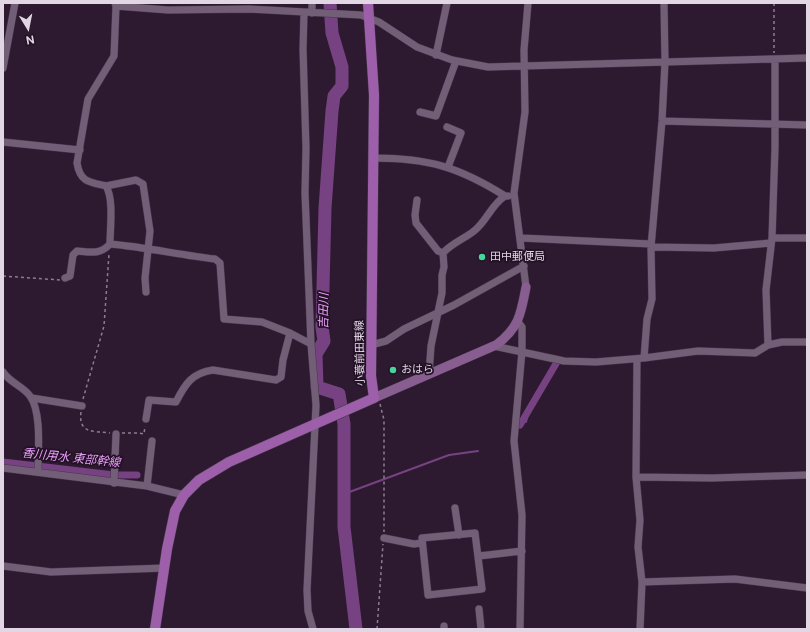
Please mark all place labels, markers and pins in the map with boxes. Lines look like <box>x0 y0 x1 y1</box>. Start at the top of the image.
place label: 田中郵便局 <box>490 250 545 264</box>
marker: 田中郵便局 <box>477 252 487 262</box>
place label: おはら <box>401 363 434 377</box>
marker: おはら <box>388 365 398 375</box>

